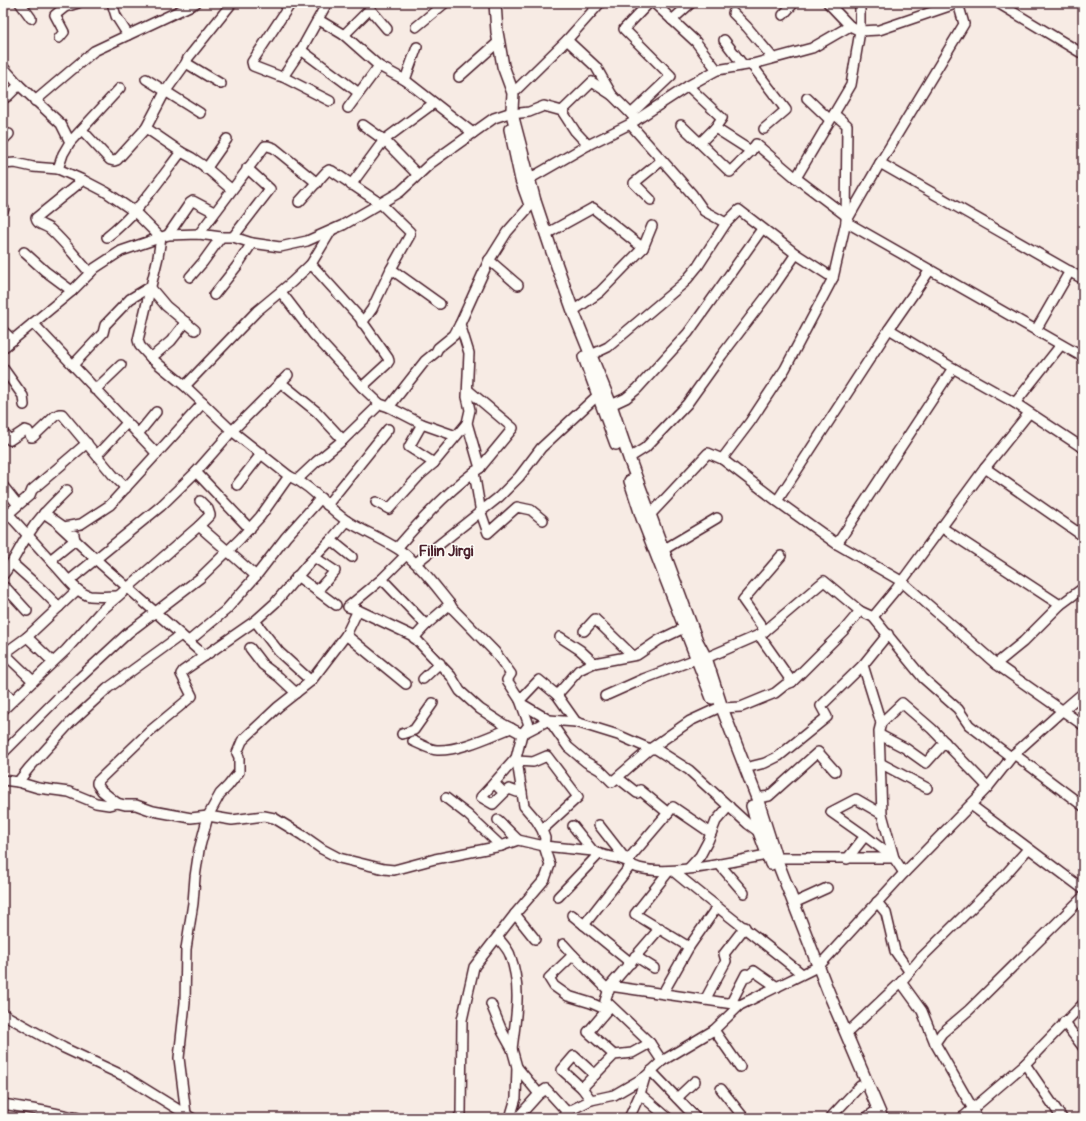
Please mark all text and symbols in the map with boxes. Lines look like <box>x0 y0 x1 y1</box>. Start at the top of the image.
district label: Filin Jirgi <box>419 542 474 561</box>

